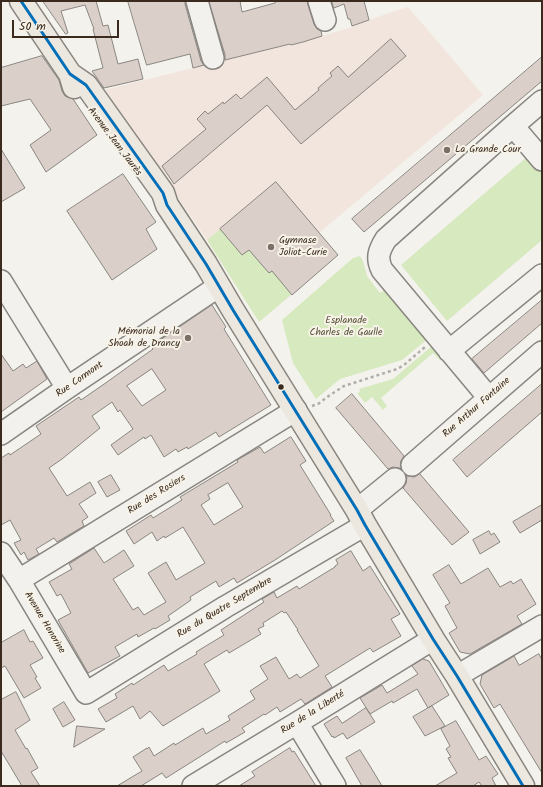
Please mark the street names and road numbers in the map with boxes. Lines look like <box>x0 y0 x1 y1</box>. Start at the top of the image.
street label: Avenue Jean Jaurès <box>84 105 144 179</box>
street label: Rue Cormont <box>54 359 106 401</box>
street label: Rue Arthur Fontaine <box>441 375 513 441</box>
street label: Rue des Rosiers <box>126 472 188 518</box>
street label: Rue du Quatre Septembre <box>175 575 275 641</box>
street label: Avenue Honorine <box>21 590 67 656</box>
street label: Rue de la Liberté <box>279 689 347 737</box>

